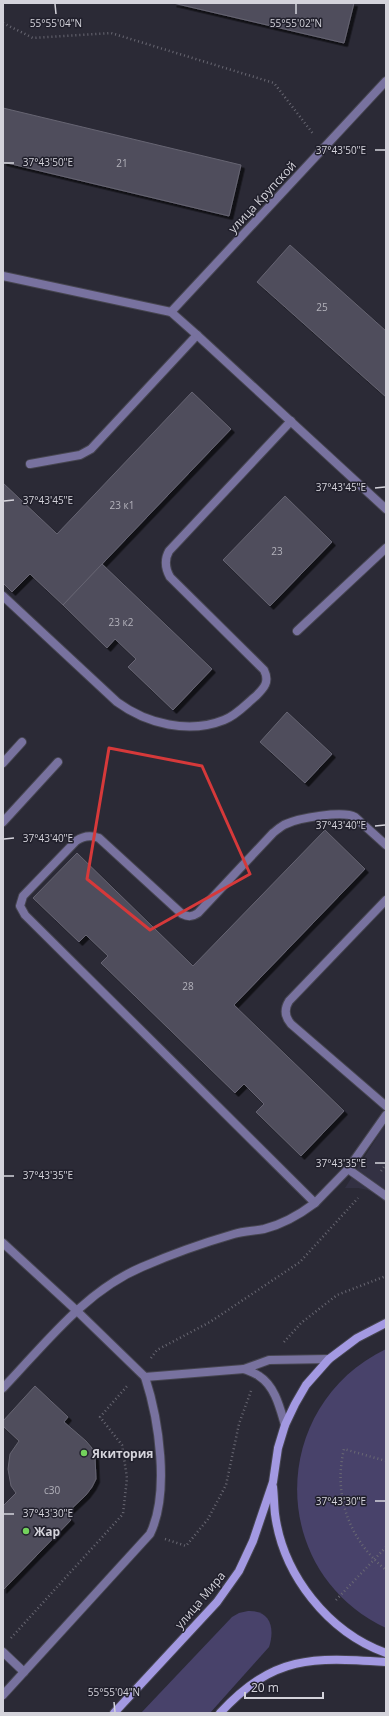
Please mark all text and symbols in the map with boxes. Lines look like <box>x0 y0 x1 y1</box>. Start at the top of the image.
text: 55°55'04"N <box>30 16 82 30</box>
text: 55°55'02"N <box>270 16 322 30</box>
text: 37°43'50"E <box>316 143 366 157</box>
text: 37°43'50"E <box>23 155 73 169</box>
house number: 21 <box>116 156 128 170</box>
street label: улица Крупской <box>224 157 300 237</box>
house number: 25 <box>316 300 328 314</box>
text: 37°43'45"E <box>316 480 366 494</box>
text: 37°43'45"E <box>23 493 73 507</box>
house number: 23 к1 <box>110 498 134 512</box>
house number: 23 <box>271 544 283 558</box>
house number: 23 к2 <box>109 615 134 629</box>
text: 37°43'40"E <box>316 818 366 832</box>
text: 37°43'40"E <box>23 831 73 845</box>
house number: 28 <box>182 979 194 993</box>
text: 37°43'35"E <box>316 1156 366 1170</box>
text: 37°43'35"E <box>23 1168 73 1182</box>
place label: Якитория <box>91 1445 153 1462</box>
marker: Якитория <box>79 1448 89 1458</box>
house number: с30 <box>44 1483 60 1497</box>
text: 37°43'30"E <box>316 1494 366 1508</box>
text: 37°43'30"E <box>23 1506 73 1520</box>
place label: Жар <box>34 1523 61 1540</box>
marker: Жар <box>21 1526 31 1536</box>
street label: улица Мира <box>171 1568 229 1632</box>
scale bar <box>245 1674 323 1700</box>
text: 20 m <box>251 1679 279 1696</box>
text: 55°55'04"N <box>88 1685 140 1699</box>

